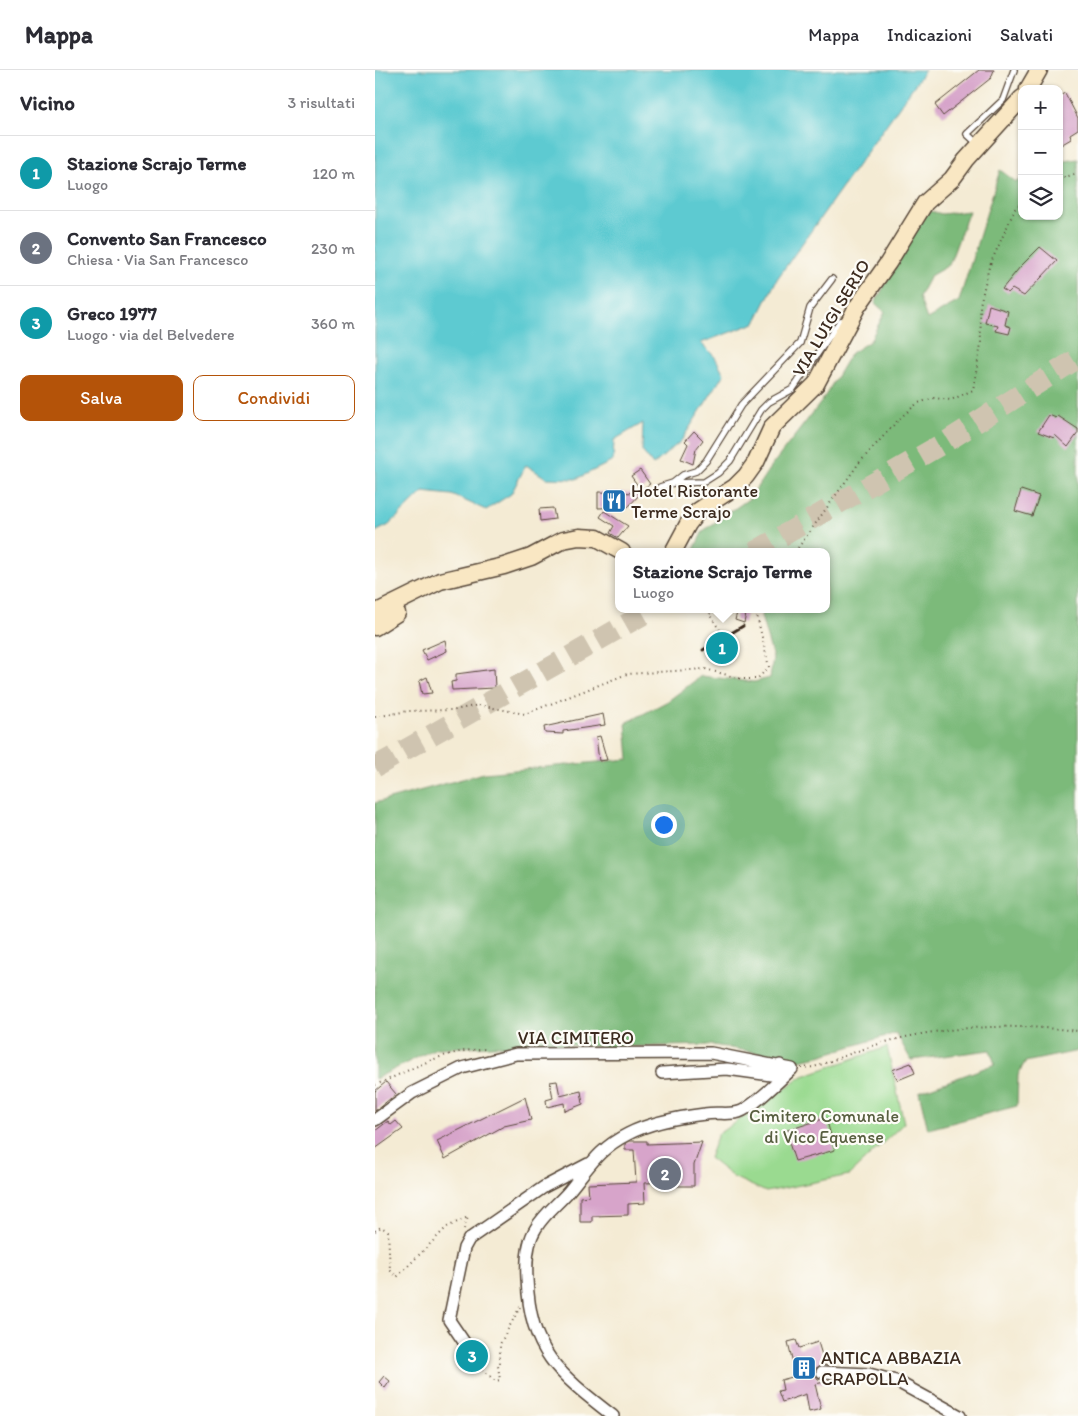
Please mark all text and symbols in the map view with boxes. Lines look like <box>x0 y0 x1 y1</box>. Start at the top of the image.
text: Mappa <box>25 20 93 49</box>
text: Mappa <box>808 24 859 46</box>
text: Indicazioni <box>887 24 972 46</box>
text: Salvati <box>1000 24 1053 46</box>
map controls <box>1018 85 1063 220</box>
button: + <box>1018 85 1063 130</box>
text: Vicino <box>20 90 75 115</box>
text: 3 risultati <box>287 93 355 112</box>
button: − <box>1018 130 1063 175</box>
text: Stazione Scrajo Terme <box>67 152 246 175</box>
text: 1 <box>32 164 40 183</box>
text: 120 m <box>312 164 355 183</box>
text: Luogo <box>67 175 108 194</box>
button: layers <box>1018 175 1063 220</box>
text: Convento San Francesco <box>67 227 267 250</box>
text: 2 <box>32 239 40 258</box>
text: 230 m <box>311 239 355 258</box>
text: Chiesa · Via San Francesco <box>67 250 248 269</box>
street label: VIA LUIGI SERIO <box>787 255 875 381</box>
text: Greco 1977 <box>67 302 157 325</box>
text: 3 <box>32 314 40 333</box>
text: 360 m <box>311 314 355 333</box>
text: Luogo · via del Belvedere <box>67 325 235 344</box>
button: Salva <box>20 375 183 421</box>
button: Condividi <box>193 375 355 421</box>
place label: Hotel Ristorante Terme Scrajo <box>631 480 758 523</box>
restaurant icon: Hotel Ristorante Terme Scrajo <box>601 488 627 514</box>
popup <box>615 548 830 613</box>
text: Stazione Scrajo Terme <box>633 560 812 583</box>
text: Luogo <box>633 583 674 602</box>
pin: 1 <box>706 629 738 667</box>
your location <box>651 812 677 838</box>
street label: VIA CIMITERO <box>518 1027 634 1049</box>
park label: Cimitero Comunale di Vico Equense <box>749 1105 899 1148</box>
pin: 2 <box>649 1155 681 1193</box>
pin: 3 <box>456 1337 488 1375</box>
place label: ANTICA ABBAZIA CRAPOLLA <box>821 1347 962 1390</box>
building icon: ANTICA ABBAZIA CRAPOLLA <box>791 1355 817 1381</box>

